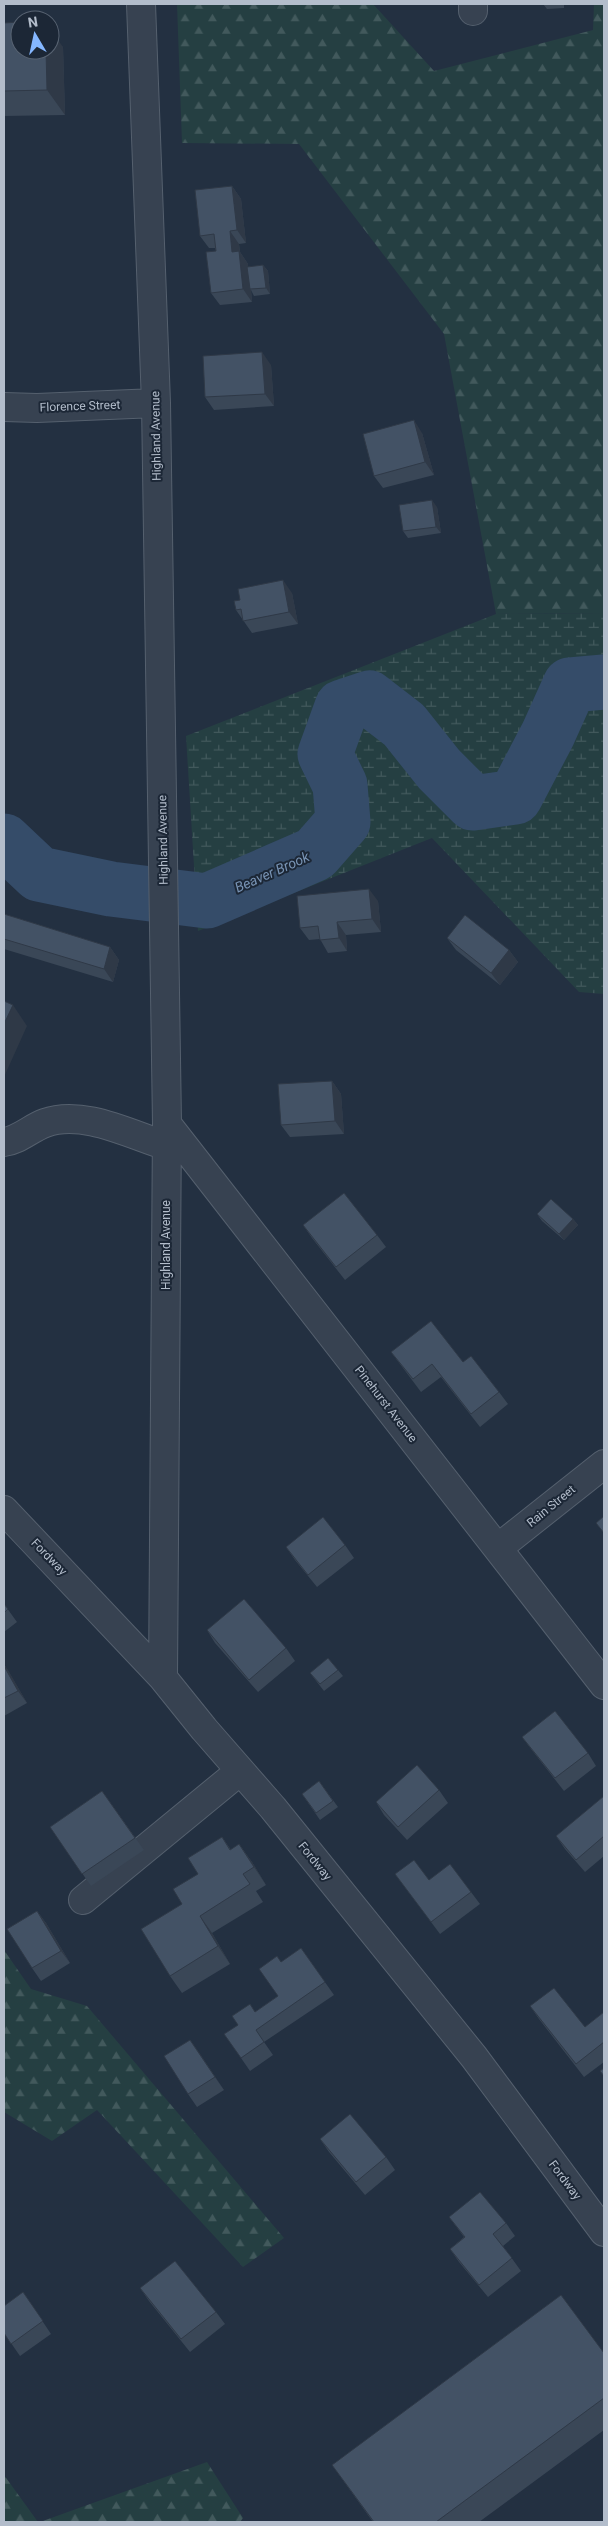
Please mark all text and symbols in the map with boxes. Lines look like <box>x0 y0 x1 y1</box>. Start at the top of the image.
north arrow <box>10 10 60 60</box>
text: N <box>27 13 39 31</box>
street label: Highland Avenue <box>148 391 164 481</box>
street label: Florence Street <box>39 398 121 414</box>
street label: Highland Avenue <box>155 795 171 885</box>
water label: Beaver Brook <box>232 848 313 896</box>
street label: Highland Avenue <box>159 1200 173 1290</box>
street label: Pinehurst Avenue <box>352 1363 420 1445</box>
street label: Rain Street <box>524 1482 578 1530</box>
street label: Fordway <box>28 1536 70 1578</box>
street label: Fordway <box>295 1839 335 1883</box>
street label: Fordway <box>546 2158 584 2203</box>

